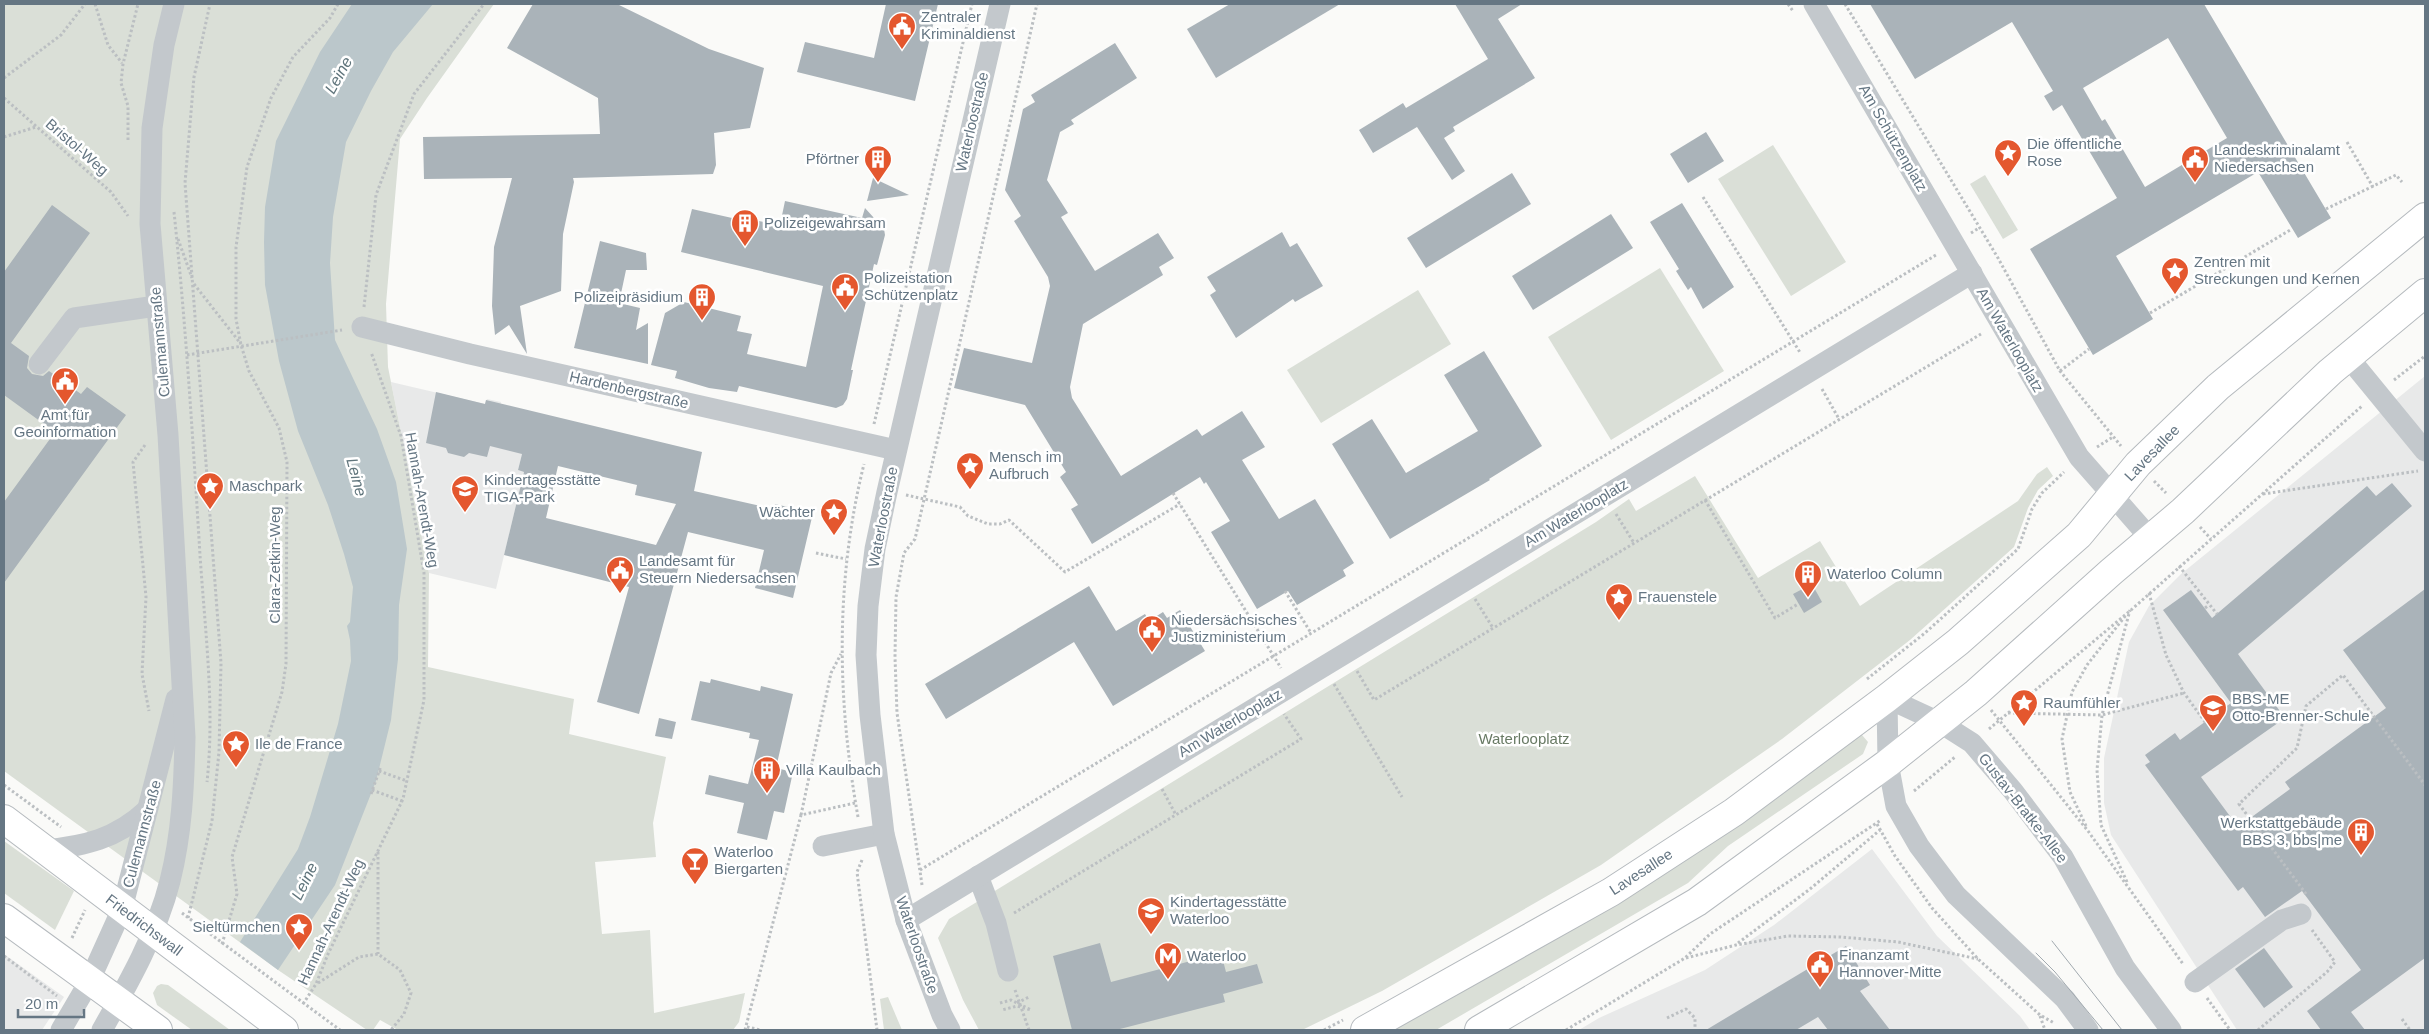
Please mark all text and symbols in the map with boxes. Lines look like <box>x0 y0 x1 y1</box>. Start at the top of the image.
place label: Zentraler Kriminaldienst <box>921 8 1016 42</box>
public building icon: Zentraler Kriminaldienst <box>887 11 917 50</box>
water label: Leine <box>322 54 355 96</box>
street label: Waterloostraße <box>952 70 991 173</box>
street label: Am Schützenplatz <box>1856 81 1931 194</box>
street label: Bristol-Weg <box>43 115 112 178</box>
place label: Die öffentliche Rose <box>2027 135 2122 169</box>
place icon: Die öffentliche Rose <box>1993 138 2023 177</box>
place label: Landeskriminalamt Niedersachsen <box>2214 141 2341 175</box>
building icon: Pförtner <box>863 144 893 183</box>
public building icon: Landeskriminalamt Niedersachsen <box>2180 144 2210 183</box>
place label: Pförtner <box>806 150 859 167</box>
building icon: Polizeigewahrsam <box>730 208 760 247</box>
place label: Polizeigewahrsam <box>764 214 886 231</box>
place label: Zentren mit Streckungen und Kernen <box>2194 253 2360 287</box>
place icon: Zentren mit Streckungen und Kernen <box>2160 256 2190 295</box>
place label: Polizeistation Schützenplatz <box>864 269 958 303</box>
public building icon: Polizeistation Schützenplatz <box>830 272 860 311</box>
building icon: Polizeipräsidium <box>687 282 717 321</box>
street label: Am Waterlooplatz <box>1974 284 2047 395</box>
street label: Culemannstraße <box>146 286 173 398</box>
place label: Polizeipräsidium <box>574 288 683 305</box>
public building icon: Amt für Geoinformation <box>50 366 80 405</box>
street label: Hardenbergstraße <box>568 368 690 411</box>
place label: Amt für Geoinformation <box>14 406 116 440</box>
street label: Lavesallee <box>2121 421 2183 484</box>
street label: Hannah-Arendt-Weg <box>402 431 443 569</box>
place label: Mensch im Aufbruch <box>989 448 1062 482</box>
place icon: Mensch im Aufbruch <box>955 451 985 490</box>
water label: Leine <box>343 456 370 498</box>
street label: Waterloostraße <box>864 465 901 569</box>
place icon: Maschpark <box>195 471 225 510</box>
place label: Kindertagesstätte TIGA-Park <box>484 471 601 505</box>
school or university icon: Kindertagesstätte TIGA-Park <box>450 474 480 513</box>
street label: Am Waterlooplatz <box>1521 475 1631 550</box>
place label: Maschpark <box>229 477 303 494</box>
place icon: Wächter <box>819 497 849 536</box>
place label: Wächter <box>759 503 815 520</box>
street label: Clara-Zetkin-Weg <box>266 506 283 624</box>
place label: Landesamt für Steuern Niedersachsen <box>639 552 796 586</box>
public building icon: Landesamt für Steuern Niedersachsen <box>605 555 635 594</box>
building icon: Waterloo Column <box>1793 559 1823 598</box>
place label: Waterloo Column <box>1827 565 1942 582</box>
place icon: Frauenstele <box>1604 582 1634 621</box>
place label: Frauenstele <box>1638 588 1717 605</box>
place label: Niedersächsisches Justizministerium <box>1171 611 1297 645</box>
public building icon: Niedersächsisches Justizministerium <box>1137 614 1167 653</box>
street label: Am Waterlooplatz <box>1175 685 1285 760</box>
place icon: Raumfühler <box>2009 688 2039 727</box>
place label: BBS-ME Otto-Brenner-Schule <box>2232 690 2370 724</box>
school or university icon: BBS-ME Otto-Brenner-Schule <box>2198 693 2228 732</box>
place label: Raumfühler <box>2043 694 2121 711</box>
place icon: Ile de France <box>221 729 251 768</box>
park label: Waterlooplatz <box>1478 730 1570 747</box>
place label: Ile de France <box>255 735 343 752</box>
street label: Gustav-Bratke-Allee <box>1975 750 2071 866</box>
building icon: Villa Kaulbach <box>752 755 782 794</box>
place label: Villa Kaulbach <box>786 761 881 778</box>
street label: Culemannstraße <box>119 778 164 890</box>
place label: Werkstattgebäude BBS 3, bbs|me <box>2221 814 2342 848</box>
building icon: Werkstattgebäude BBS 3, bbs|me <box>2346 817 2376 856</box>
place label: Waterloo Biergarten <box>714 843 783 877</box>
street label: Lavesallee <box>1606 845 1675 898</box>
bar icon: Waterloo Biergarten <box>680 846 710 885</box>
street label: Hannah-Arendt-Weg <box>294 856 367 988</box>
water label: Leine <box>288 860 321 903</box>
street label: Friedrichswall <box>103 890 186 959</box>
place label: Kindertagesstätte Waterloo <box>1170 893 1287 927</box>
street label: Waterloostraße <box>893 894 942 996</box>
school or university icon: Kindertagesstätte Waterloo <box>1136 896 1166 935</box>
place icon: Sieltürmchen <box>284 912 314 951</box>
place label: Sieltürmchen <box>192 918 280 935</box>
metro station icon: Waterloo <box>1153 941 1183 980</box>
place label: Finanzamt Hannover-Mitte <box>1839 946 1942 980</box>
place label: Waterloo <box>1187 947 1246 964</box>
public building icon: Finanzamt Hannover-Mitte <box>1805 949 1835 988</box>
scale bar <box>18 986 84 1018</box>
text: 20 m <box>25 995 58 1012</box>

